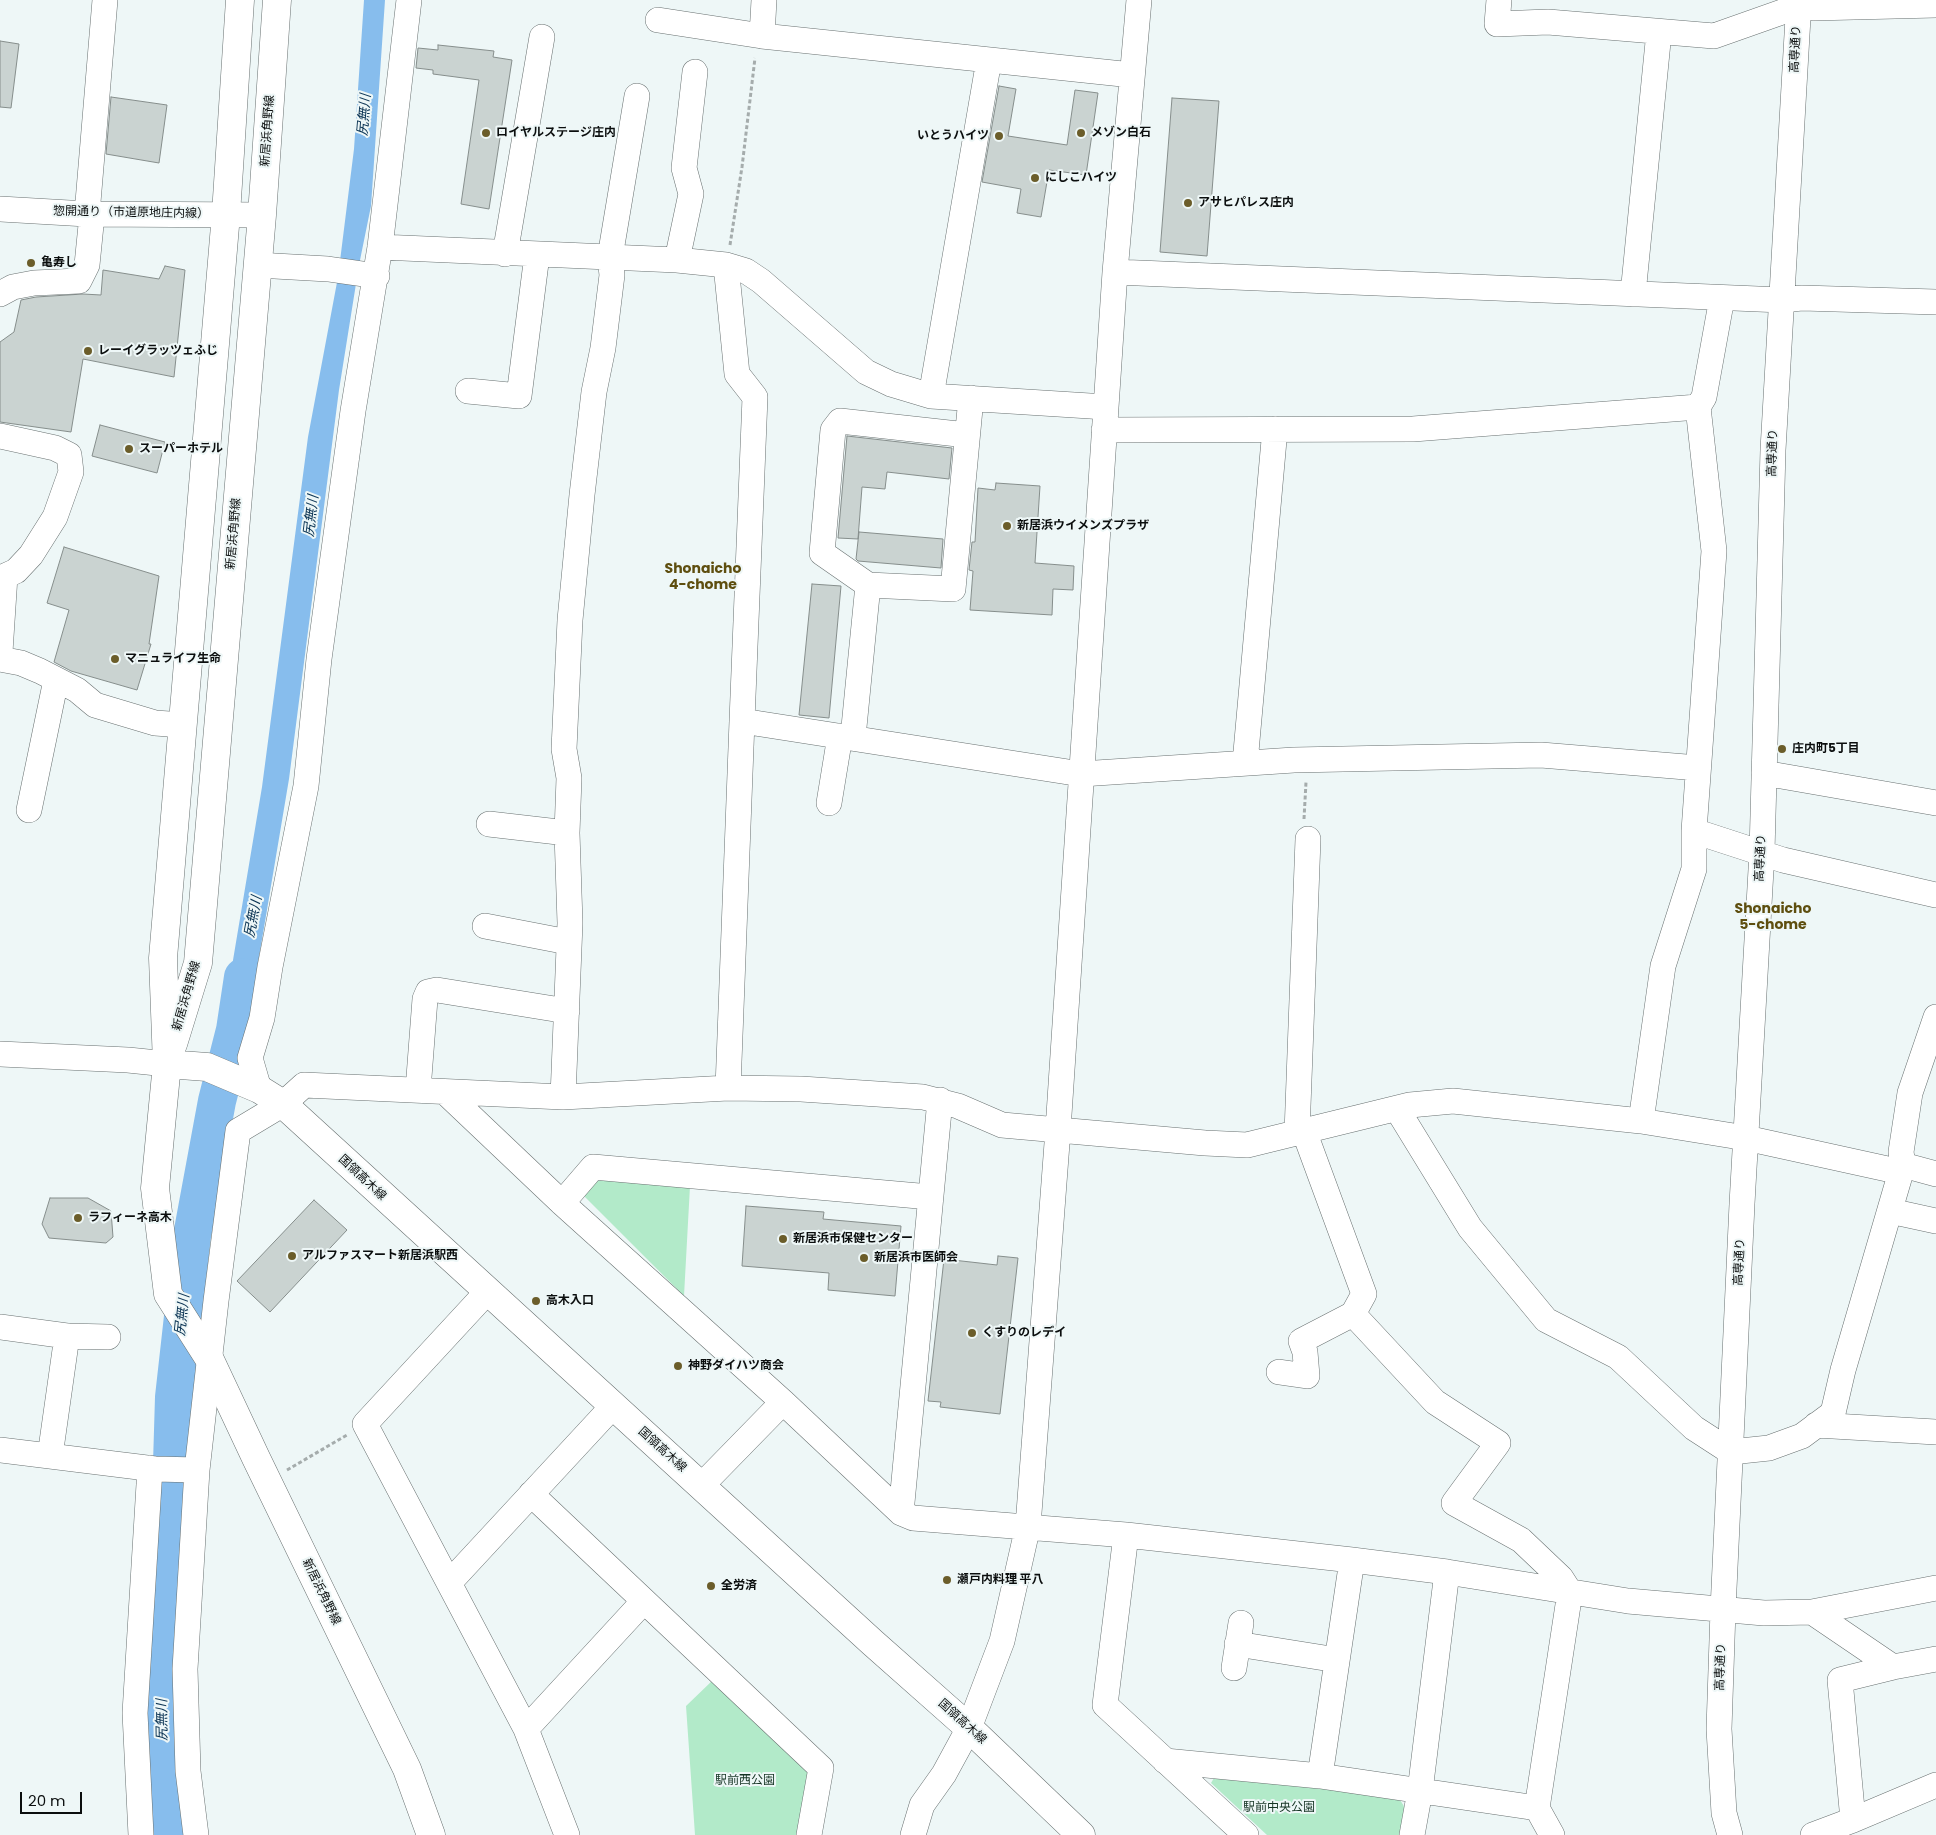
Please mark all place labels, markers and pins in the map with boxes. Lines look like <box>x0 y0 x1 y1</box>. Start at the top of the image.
place label: ロイヤルステージ庄内 <box>496 126 616 140</box>
place label: メゾン白石 <box>1091 126 1151 140</box>
marker: ロイヤルステージ庄内 <box>480 127 492 139</box>
marker: メゾン白石 <box>1075 127 1087 139</box>
place label: いとうハイツ <box>917 129 989 143</box>
marker: いとうハイツ <box>993 130 1005 142</box>
place label: にしこハイツ <box>1045 171 1117 185</box>
marker: にしこハイツ <box>1029 172 1041 184</box>
place label: アサヒパレス庄内 <box>1198 196 1294 210</box>
marker: アサヒパレス庄内 <box>1182 197 1194 209</box>
place label: 亀寿し <box>41 256 77 270</box>
marker: 亀寿し <box>25 257 37 269</box>
place label: レーイグラッツェふじ <box>98 344 218 358</box>
marker: レーイグラッツェふじ <box>82 345 94 357</box>
place label: スーパーホテル <box>139 442 223 456</box>
marker: スーパーホテル <box>123 443 135 455</box>
place label: 新居浜ウイメンズプラザ <box>1017 519 1149 533</box>
marker: 新居浜ウイメンズプラザ <box>1001 520 1013 532</box>
place label: マニュライフ生命 <box>125 652 221 666</box>
marker: マニュライフ生命 <box>109 653 121 665</box>
place label: 庄内町5丁目 <box>1792 742 1860 756</box>
marker: 庄内町5丁目 <box>1776 743 1788 755</box>
place label: ラフィーネ高木 <box>88 1211 172 1225</box>
marker: ラフィーネ高木 <box>72 1212 84 1224</box>
place label: 新居浜市保健センター <box>793 1232 913 1246</box>
marker: 新居浜市保健センター <box>777 1233 789 1245</box>
place label: アルファスマート新居浜駅西 <box>302 1249 458 1263</box>
marker: アルファスマート新居浜駅西 <box>286 1250 298 1262</box>
place label: 新居浜市医師会 <box>874 1251 958 1265</box>
marker: 新居浜市医師会 <box>858 1252 870 1264</box>
place label: 高木入口 <box>546 1294 594 1308</box>
marker: 高木入口 <box>530 1295 542 1307</box>
place label: くすりのレデイ <box>982 1326 1066 1340</box>
marker: くすりのレデイ <box>966 1327 978 1339</box>
place label: 神野ダイハツ商会 <box>688 1359 784 1373</box>
marker: 神野ダイハツ商会 <box>672 1360 684 1372</box>
place label: 瀬戸内料理 平八 <box>957 1573 1044 1587</box>
marker: 瀬戸内料理 平八 <box>941 1574 953 1586</box>
place label: 全労済 <box>721 1579 757 1593</box>
marker: 全労済 <box>705 1580 717 1592</box>

